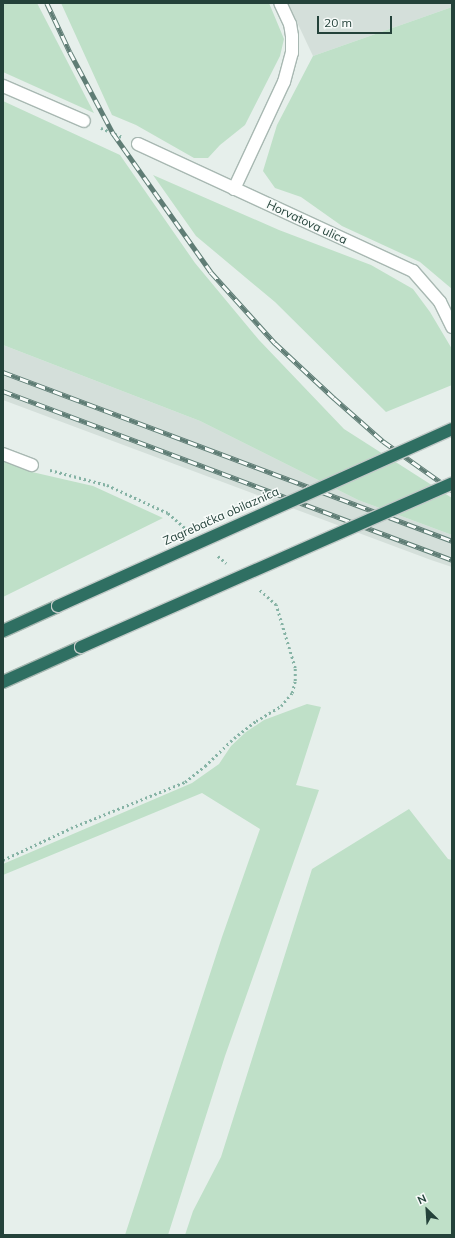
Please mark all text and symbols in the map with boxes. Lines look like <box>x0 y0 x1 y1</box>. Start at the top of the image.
scale bar <box>319 8 394 34</box>
text: 20 m <box>324 15 352 30</box>
street label: Horvatova ulica <box>264 197 350 247</box>
street label: Zagrebačka obilaznica <box>161 484 281 548</box>
north arrow <box>407 1190 447 1230</box>
text: N <box>415 1191 429 1207</box>

